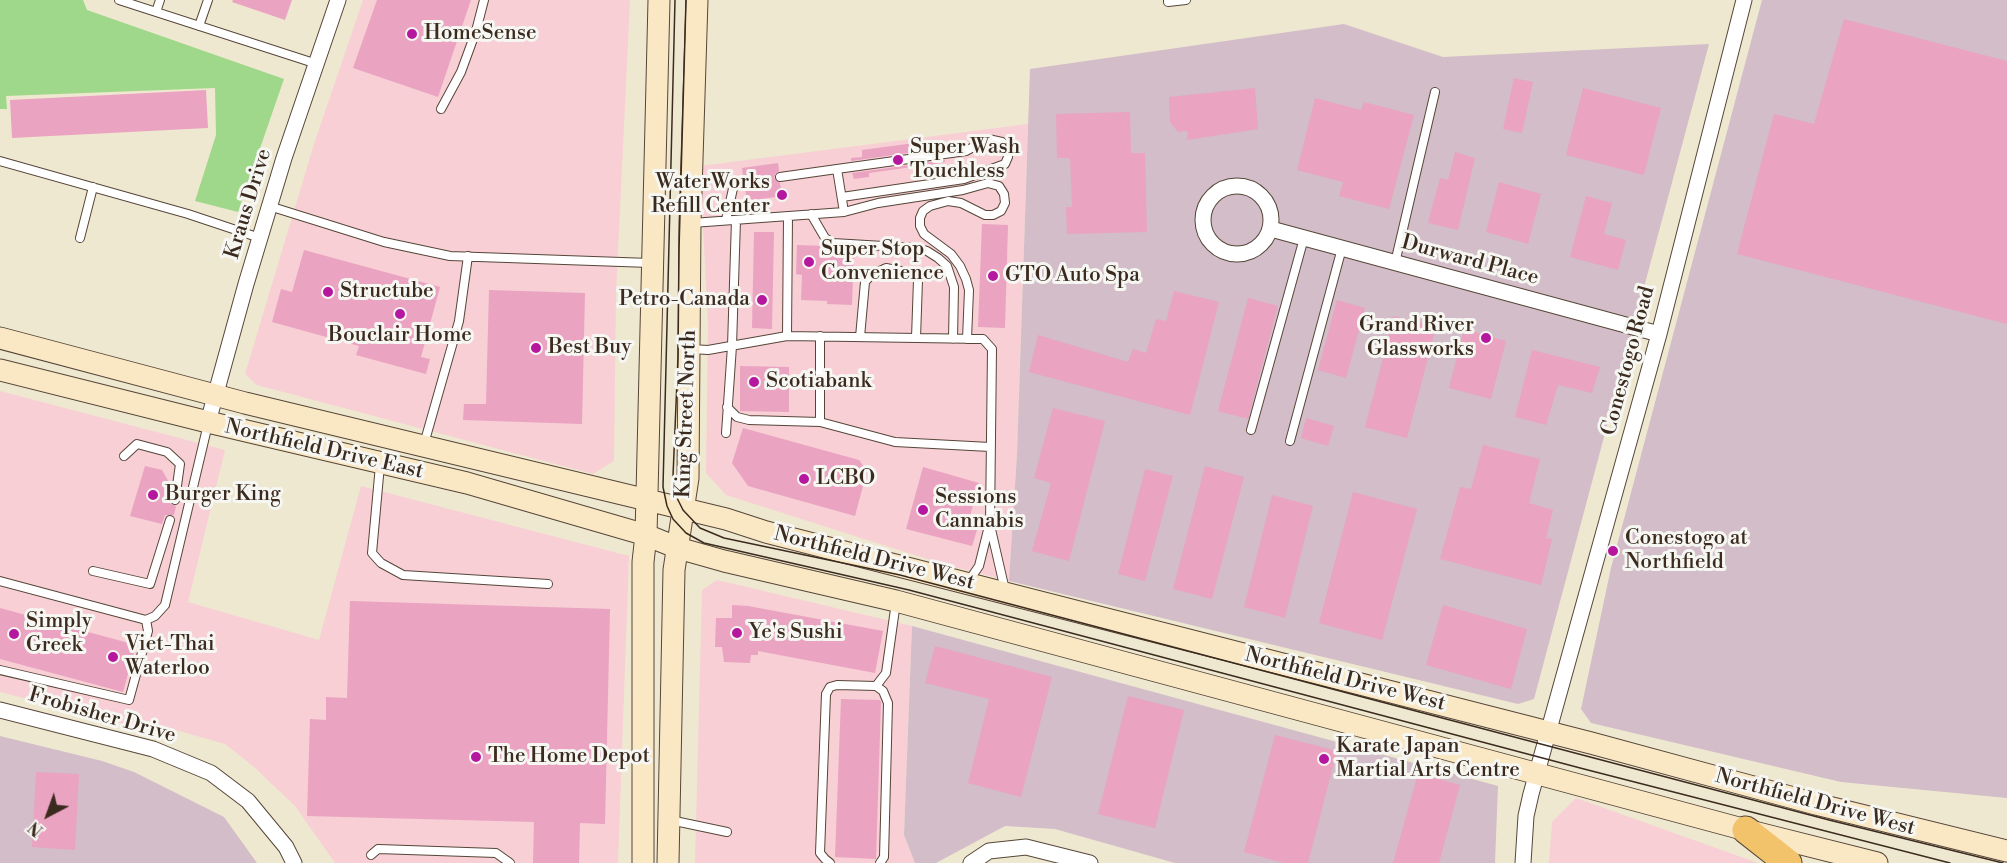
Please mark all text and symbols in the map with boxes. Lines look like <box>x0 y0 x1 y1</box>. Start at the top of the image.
place label: HomeSense <box>424 21 537 47</box>
marker: HomeSense <box>405 27 419 41</box>
place label: Super Wash Touchless <box>910 135 1020 185</box>
street label: Kraus Drive <box>220 146 278 262</box>
marker: Super Wash Touchless <box>891 153 905 167</box>
place label: WaterWorks Refill Center <box>651 170 770 220</box>
marker: WaterWorks Refill Center <box>775 188 789 202</box>
street label: Durward Place <box>1399 231 1541 291</box>
place label: Super Stop Convenience <box>821 237 944 287</box>
marker: Super Stop Convenience <box>802 255 816 269</box>
place label: GTO Auto Spa <box>1005 263 1140 289</box>
marker: GTO Auto Spa <box>986 269 1000 283</box>
place label: Structube <box>340 279 434 305</box>
street label: Conestogo Road <box>1597 284 1661 438</box>
marker: Structube <box>321 285 335 299</box>
place label: Petro-Canada <box>619 287 750 313</box>
marker: Petro-Canada <box>755 293 769 307</box>
marker: Bouclair Home <box>393 307 407 321</box>
place label: Grand River Glassworks <box>1359 313 1474 363</box>
place label: Bouclair Home <box>328 323 472 349</box>
street label: King Street North <box>671 329 703 499</box>
marker: Grand River Glassworks <box>1479 331 1493 345</box>
place label: Best Buy <box>548 335 631 361</box>
marker: Best Buy <box>529 341 543 355</box>
place label: Scotiabank <box>766 369 871 395</box>
marker: Scotiabank <box>747 375 761 389</box>
street label: Northfield Drive East <box>222 415 426 485</box>
place label: LCBO <box>816 466 875 492</box>
marker: LCBO <box>797 472 811 486</box>
place label: Burger King <box>165 482 281 508</box>
place label: Sessions Cannabis <box>935 485 1024 535</box>
marker: Burger King <box>146 488 160 502</box>
marker: Sessions Cannabis <box>916 503 930 517</box>
street label: Northfield Drive West <box>771 522 977 596</box>
place label: Conestogo at Northfield <box>1625 526 1748 576</box>
marker: Conestogo at Northfield <box>1606 544 1620 558</box>
place label: Simply Greek <box>26 609 92 659</box>
place label: Ye's Sushi <box>749 620 843 646</box>
marker: Ye's Sushi <box>730 626 744 640</box>
marker: Simply Greek <box>7 627 21 641</box>
place label: Viet-Thai Waterloo <box>125 632 215 682</box>
street label: Northfield Drive West <box>1242 643 1448 717</box>
marker: Viet-Thai Waterloo <box>106 650 120 664</box>
street label: Frobisher Drive <box>25 683 179 749</box>
place label: Karate Japan Martial Arts Centre <box>1336 734 1520 784</box>
place label: The Home Depot <box>488 744 650 770</box>
marker: The Home Depot <box>469 750 483 764</box>
marker: Karate Japan Martial Arts Centre <box>1317 752 1331 766</box>
street label: Northfield Drive West <box>1712 764 1918 842</box>
north arrow <box>18 785 78 845</box>
text: N <box>25 817 48 840</box>

